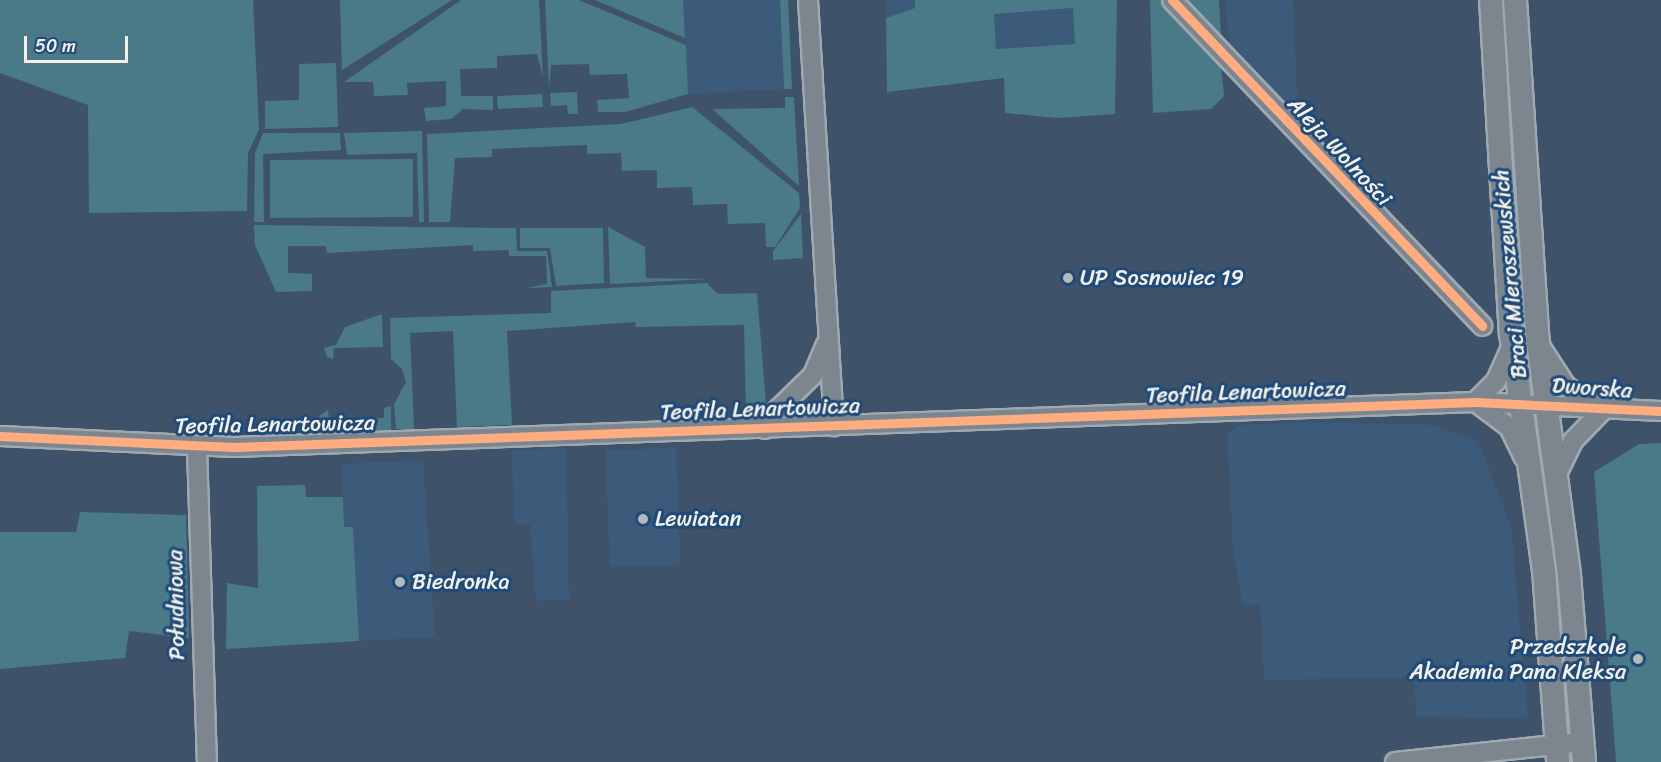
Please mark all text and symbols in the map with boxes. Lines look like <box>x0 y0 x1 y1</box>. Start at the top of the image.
scale bar <box>27 24 130 62</box>
text: 50 m <box>35 30 76 62</box>
street label: Aleja Wolności <box>1282 91 1398 211</box>
street label: Braci Mieroszewskich <box>1488 169 1532 379</box>
place label: UP Sosnowiec 19 <box>1080 265 1244 291</box>
marker: UP Sosnowiec 19 <box>1061 271 1075 285</box>
street label: Dworska <box>1551 372 1633 404</box>
street label: Teofila Lenartowicza <box>1146 375 1346 409</box>
street label: Teofila Lenartowicza <box>660 392 860 426</box>
street label: Teofila Lenartowicza <box>175 409 375 439</box>
place label: Lewiatan <box>655 506 741 532</box>
marker: Lewiatan <box>636 512 650 526</box>
street label: Południowa <box>162 550 190 660</box>
place label: Biedronka <box>412 569 509 595</box>
marker: Biedronka <box>393 575 407 589</box>
place label: Przedszkole Akademia Pana Kleksa <box>1410 633 1626 684</box>
marker: Przedszkole Akademia Pana Kleksa <box>1631 652 1645 666</box>

